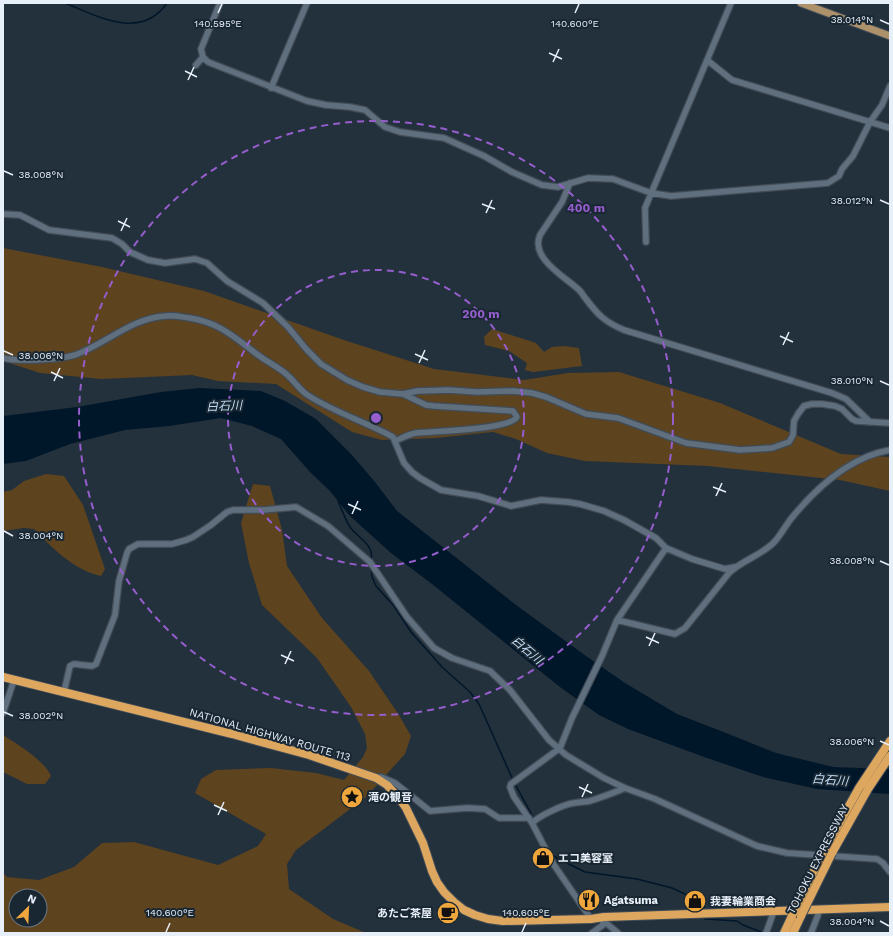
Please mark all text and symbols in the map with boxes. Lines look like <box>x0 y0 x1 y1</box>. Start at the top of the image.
text: 38.014°N <box>831 14 873 25</box>
text: 140.595°E <box>194 18 242 29</box>
text: 140.600°E <box>551 18 599 29</box>
text: 38.008°N <box>19 169 63 180</box>
text: 38.012°N <box>831 195 873 206</box>
text: 400 m <box>567 201 605 215</box>
text: 200 m <box>462 307 500 321</box>
text: 38.006°N <box>19 350 63 361</box>
text: 38.010°N <box>831 375 873 386</box>
water label: 白石川 <box>206 398 244 414</box>
centre of rings <box>369 411 383 425</box>
text: 38.004°N <box>19 530 63 541</box>
text: 38.008°N <box>830 555 874 566</box>
water label: 白石川 <box>509 633 547 668</box>
street label: NATIONAL HIGHWAY ROUTE 113 <box>188 706 352 764</box>
text: 38.002°N <box>19 710 63 721</box>
text: 38.006°N <box>830 736 874 747</box>
water label: 白石川 <box>811 771 851 789</box>
place icon: 滝の観音 <box>339 784 365 810</box>
place label: 滝の観音 <box>368 791 412 804</box>
street label: TOHOKU EXPRESSWAY <box>785 801 852 916</box>
shop icon: エコ美容室 <box>530 845 556 871</box>
place label: エコ美容室 <box>558 852 613 865</box>
restaurant icon: Agatsuma <box>576 887 602 913</box>
north arrow <box>8 888 48 928</box>
shop icon: 我妻輪業商会 <box>682 888 708 914</box>
text: N <box>25 892 38 907</box>
place label: Agatsuma <box>604 894 659 907</box>
place label: 我妻輪業商会 <box>710 895 776 908</box>
cafe icon: あたご茶屋 <box>435 900 461 926</box>
text: 140.600°E <box>146 907 194 918</box>
place label: あたご茶屋 <box>377 907 432 920</box>
text: 140.605°E <box>502 907 550 918</box>
text: 38.004°N <box>830 916 874 927</box>

